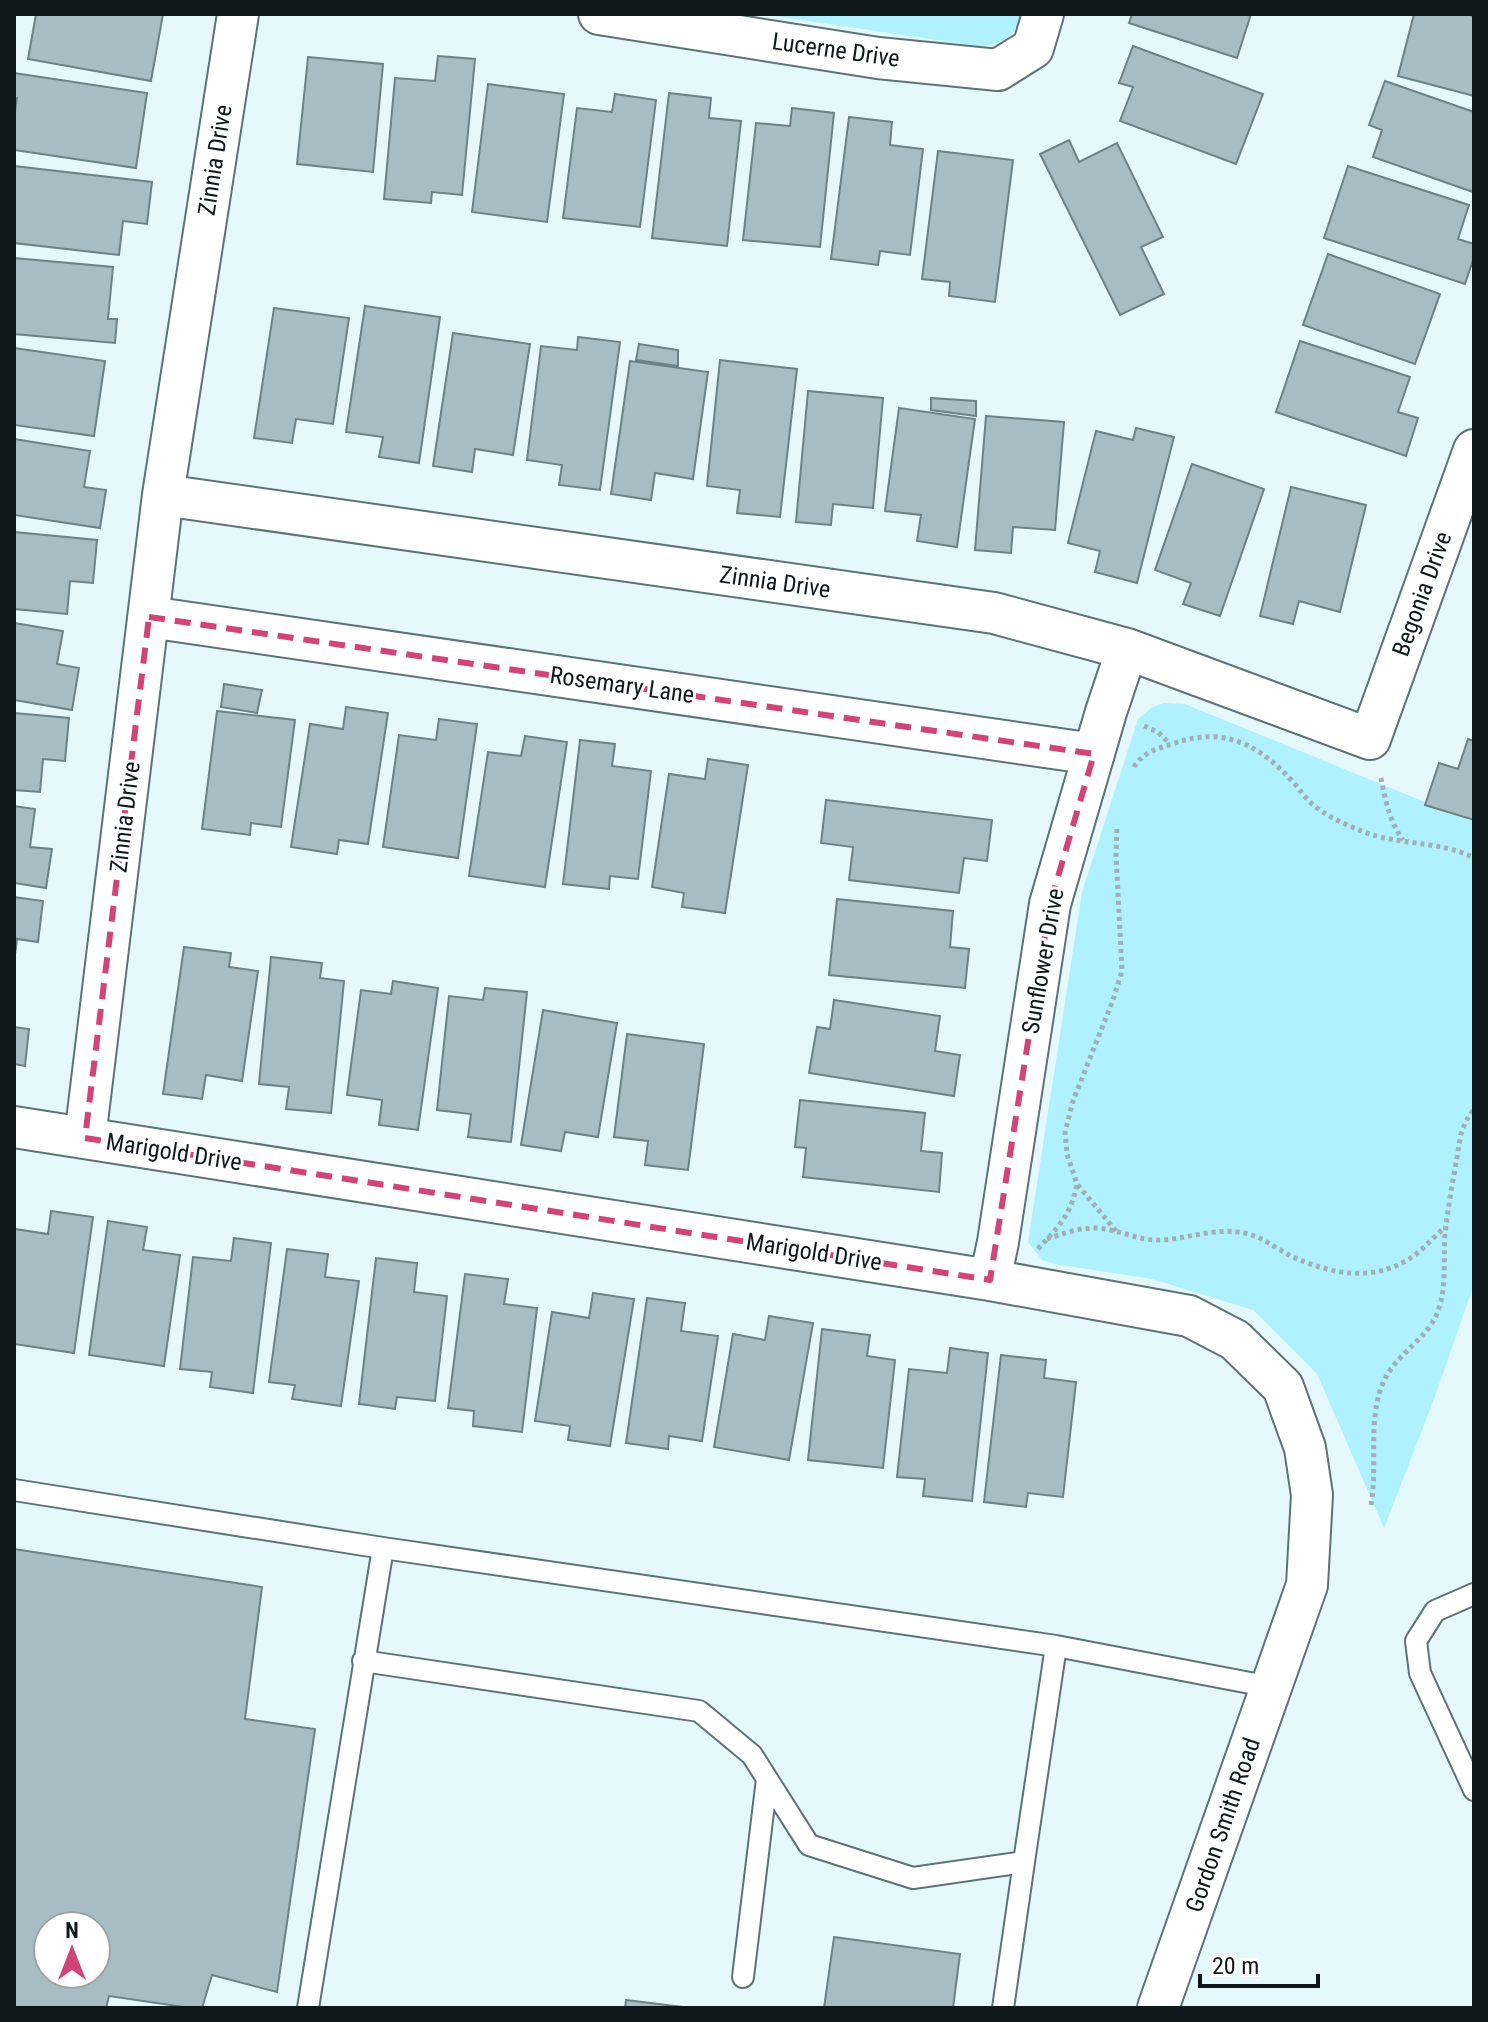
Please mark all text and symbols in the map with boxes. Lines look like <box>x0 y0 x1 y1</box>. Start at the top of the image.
street label: Lucerne Drive <box>770 27 902 73</box>
street label: Zinnia Drive <box>192 103 238 217</box>
street label: Begonia Drive <box>1387 528 1457 660</box>
street label: Zinnia Drive <box>718 560 832 604</box>
street label: Rosemary Lane <box>548 661 696 709</box>
street label: Zinnia Drive <box>104 760 146 874</box>
street label: Sunflower Drive <box>1016 886 1070 1036</box>
street label: Marigold Drive <box>104 1127 244 1177</box>
street label: Marigold Drive <box>744 1227 884 1277</box>
street label: Gordon Smith Road <box>1180 1734 1266 1916</box>
north arrow <box>32 1910 112 1990</box>
text: N <box>65 1918 79 1943</box>
scale bar <box>1200 1938 1318 1988</box>
text: 20 m <box>1212 1952 1259 1980</box>

